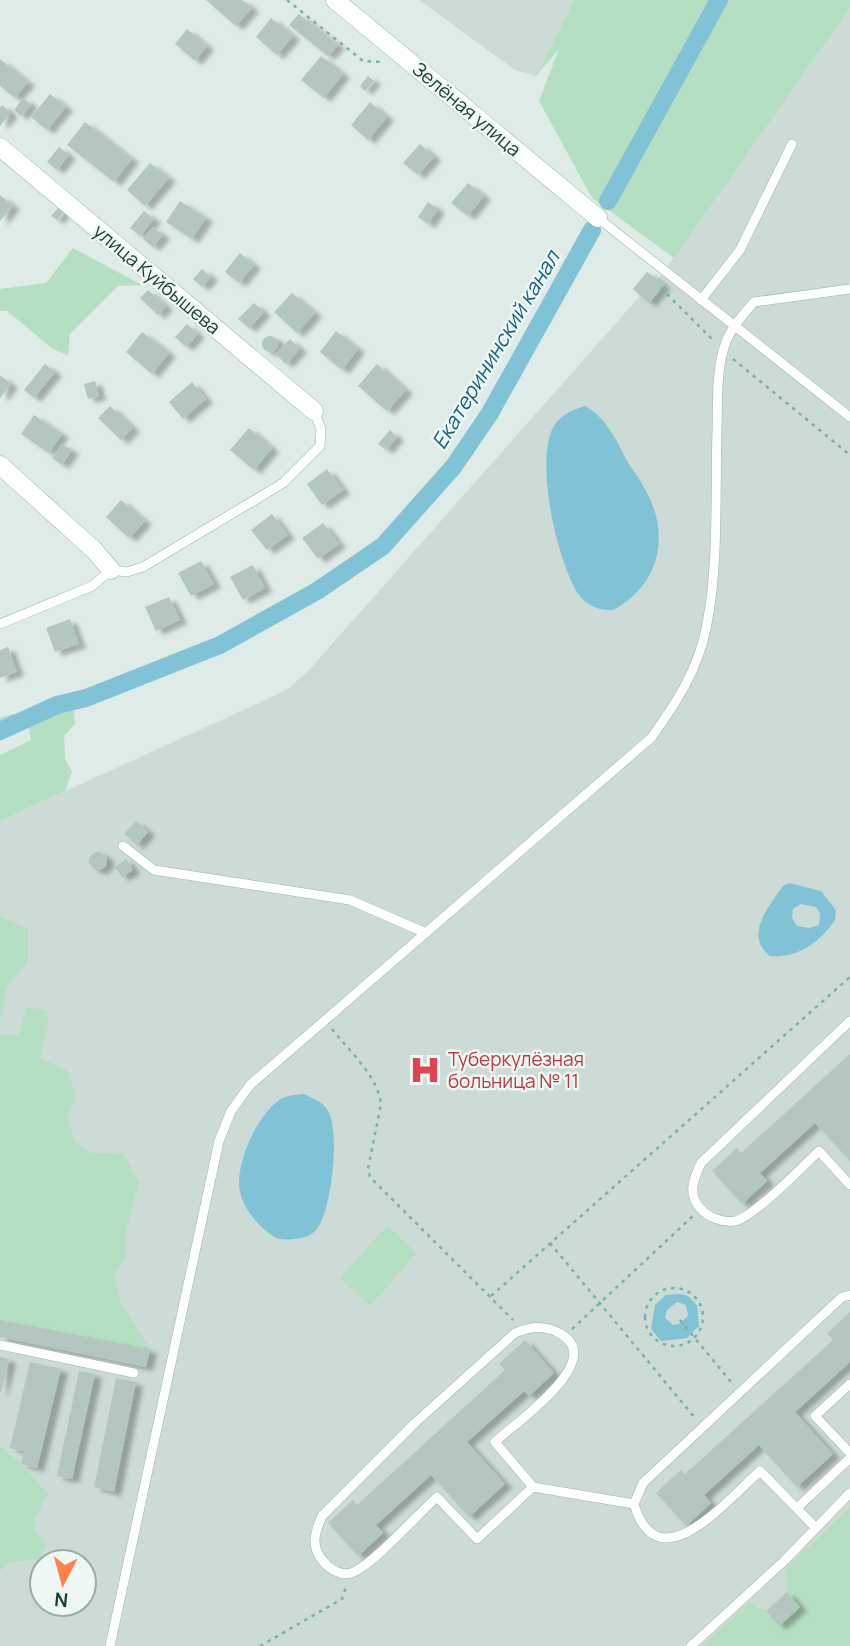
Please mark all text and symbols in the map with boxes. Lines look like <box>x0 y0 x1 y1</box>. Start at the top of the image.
street label: Зелёная улица <box>407 56 527 162</box>
street label: улица Куйбышева <box>88 218 226 340</box>
water label: Екатерининский канал <box>425 244 566 454</box>
place label: Туберкулёзная больница № 11 <box>448 1046 584 1094</box>
hospital icon: Туберкулёзная больница № 11 <box>408 1053 442 1087</box>
north arrow <box>28 1548 98 1618</box>
text: N <box>53 1586 69 1614</box>

